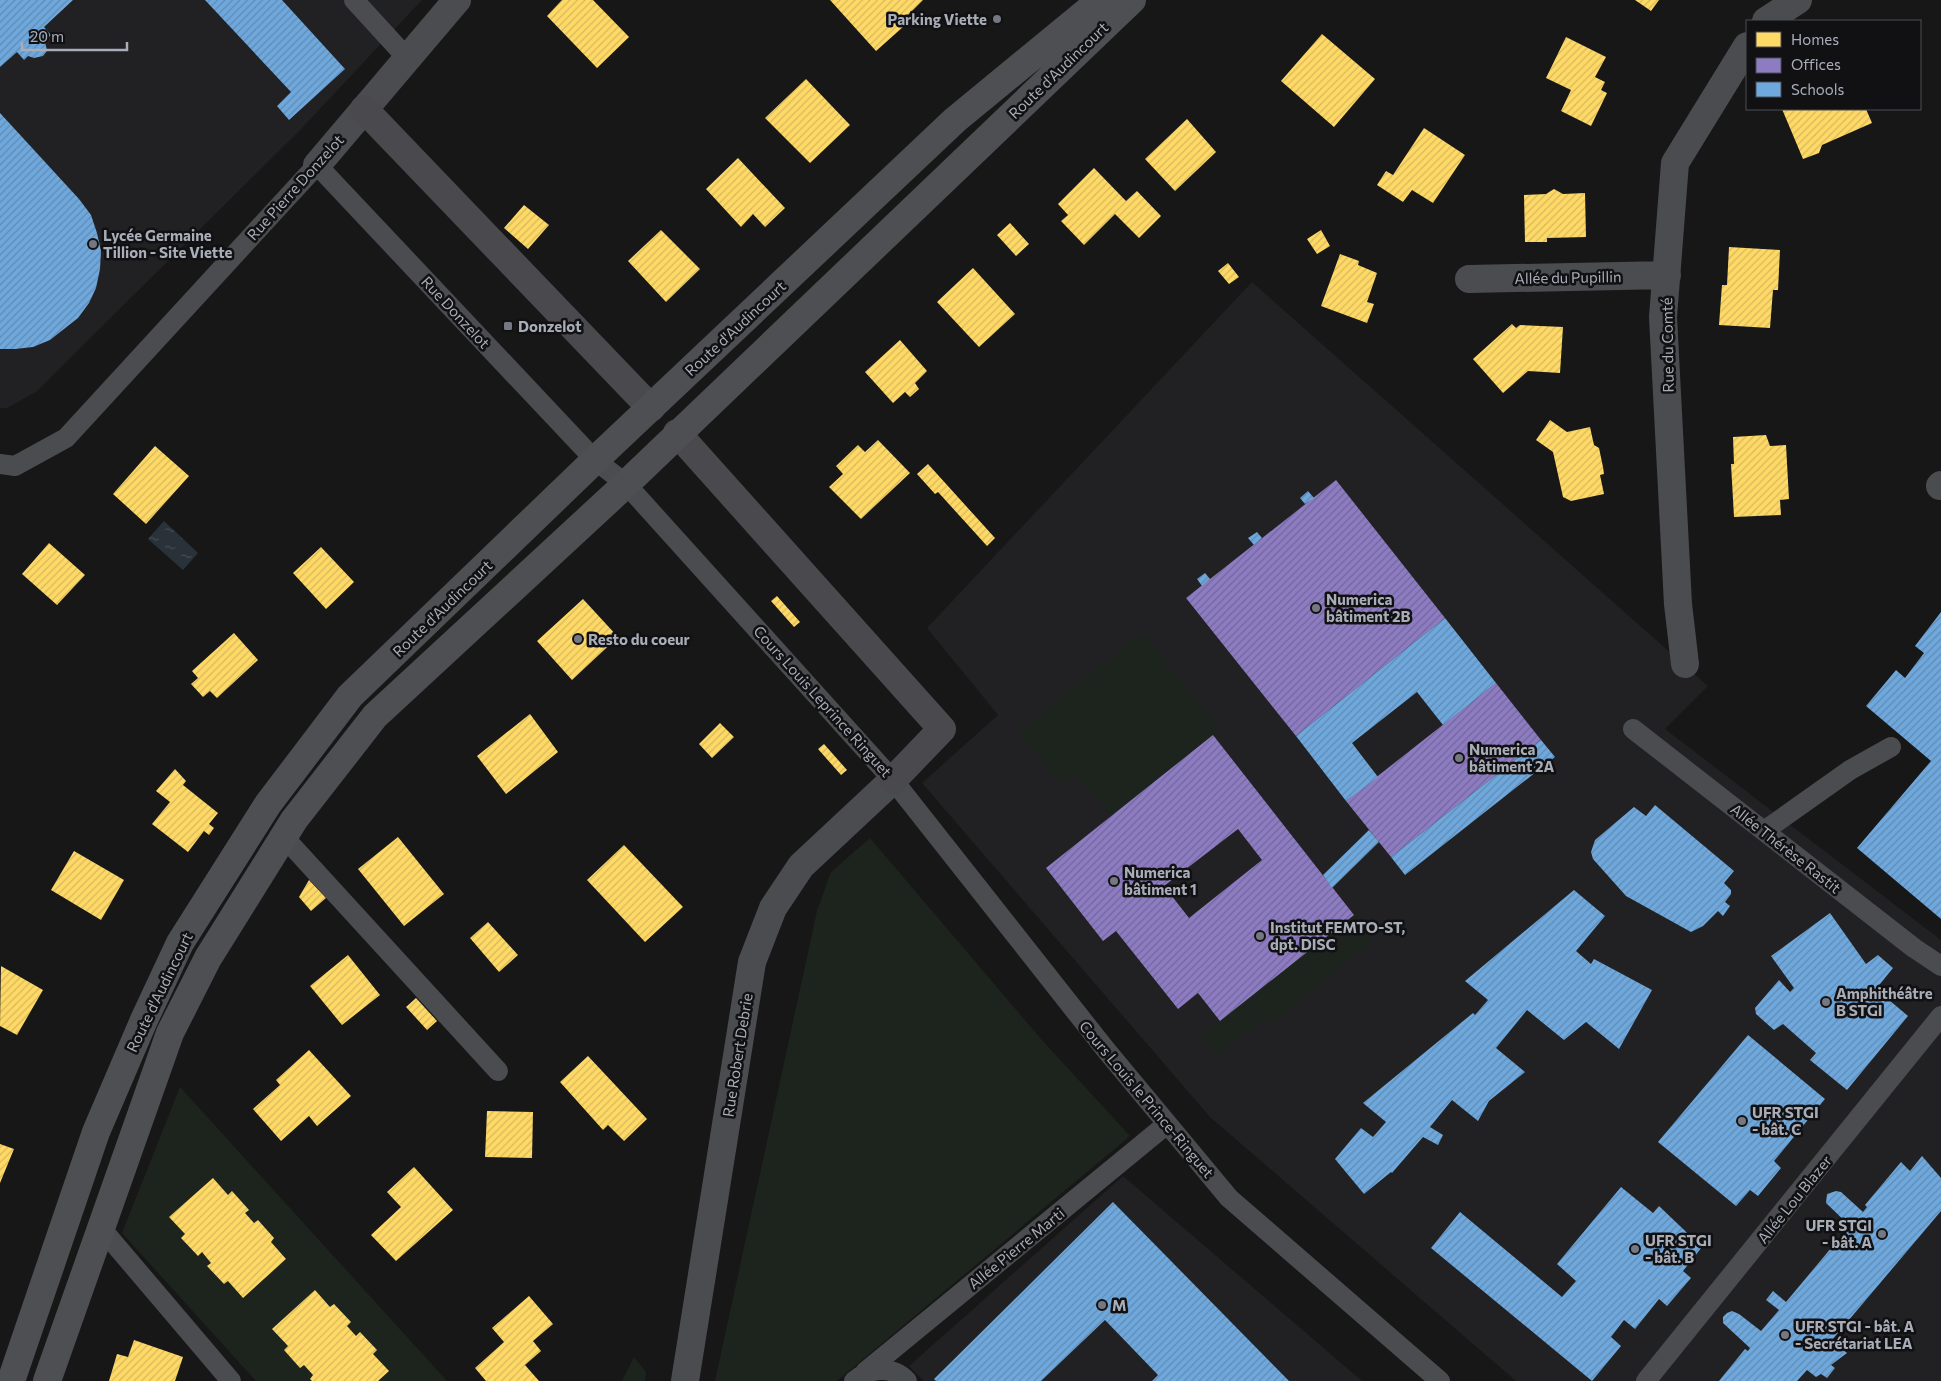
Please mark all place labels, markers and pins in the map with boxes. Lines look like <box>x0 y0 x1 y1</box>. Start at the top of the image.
place label: Parking Viette <box>887 10 987 28</box>
marker: Parking Viette <box>991 13 1003 25</box>
place label: Lycée Germaine Tillion - Site Viette <box>103 226 232 261</box>
marker: Lycée Germaine Tillion - Site Viette <box>87 238 99 250</box>
place label: Donzelot <box>518 317 582 335</box>
marker: Donzelot <box>502 320 514 332</box>
place label: Numerica bâtiment 2B <box>1326 590 1411 625</box>
marker: Numerica bâtiment 2B <box>1310 602 1322 614</box>
place label: Resto du coeur <box>588 630 690 648</box>
marker: Resto du coeur <box>572 633 584 645</box>
place label: Numerica bâtiment 2A <box>1469 740 1555 775</box>
marker: Numerica bâtiment 2A <box>1453 752 1465 764</box>
place label: Numerica bâtiment 1 <box>1124 863 1197 898</box>
marker: Numerica bâtiment 1 <box>1108 875 1120 887</box>
place label: Institut FEMTO-ST, dpt. DISC <box>1270 918 1406 953</box>
marker: Institut FEMTO-ST, dpt. DISC <box>1254 930 1266 942</box>
place label: Amphithéâtre B STGI <box>1836 984 1933 1019</box>
marker: Amphithéâtre B STGI <box>1820 996 1832 1008</box>
place label: UFR STGI - bât. C <box>1752 1103 1819 1138</box>
marker: UFR STGI - bât. C <box>1736 1115 1748 1127</box>
place label: UFR STGI - bât. A <box>1805 1216 1872 1251</box>
marker: UFR STGI - bât. A <box>1876 1228 1888 1240</box>
place label: UFR STGI - bât. B <box>1645 1231 1712 1266</box>
marker: UFR STGI - bât. B <box>1629 1243 1641 1255</box>
place label: M <box>1112 1296 1126 1314</box>
marker: M <box>1096 1299 1108 1311</box>
place label: UFR STGI - bât. A - Secrétariat LEA <box>1795 1317 1915 1352</box>
marker: UFR STGI - bât. A - Secrétariat LEA <box>1779 1329 1791 1341</box>

